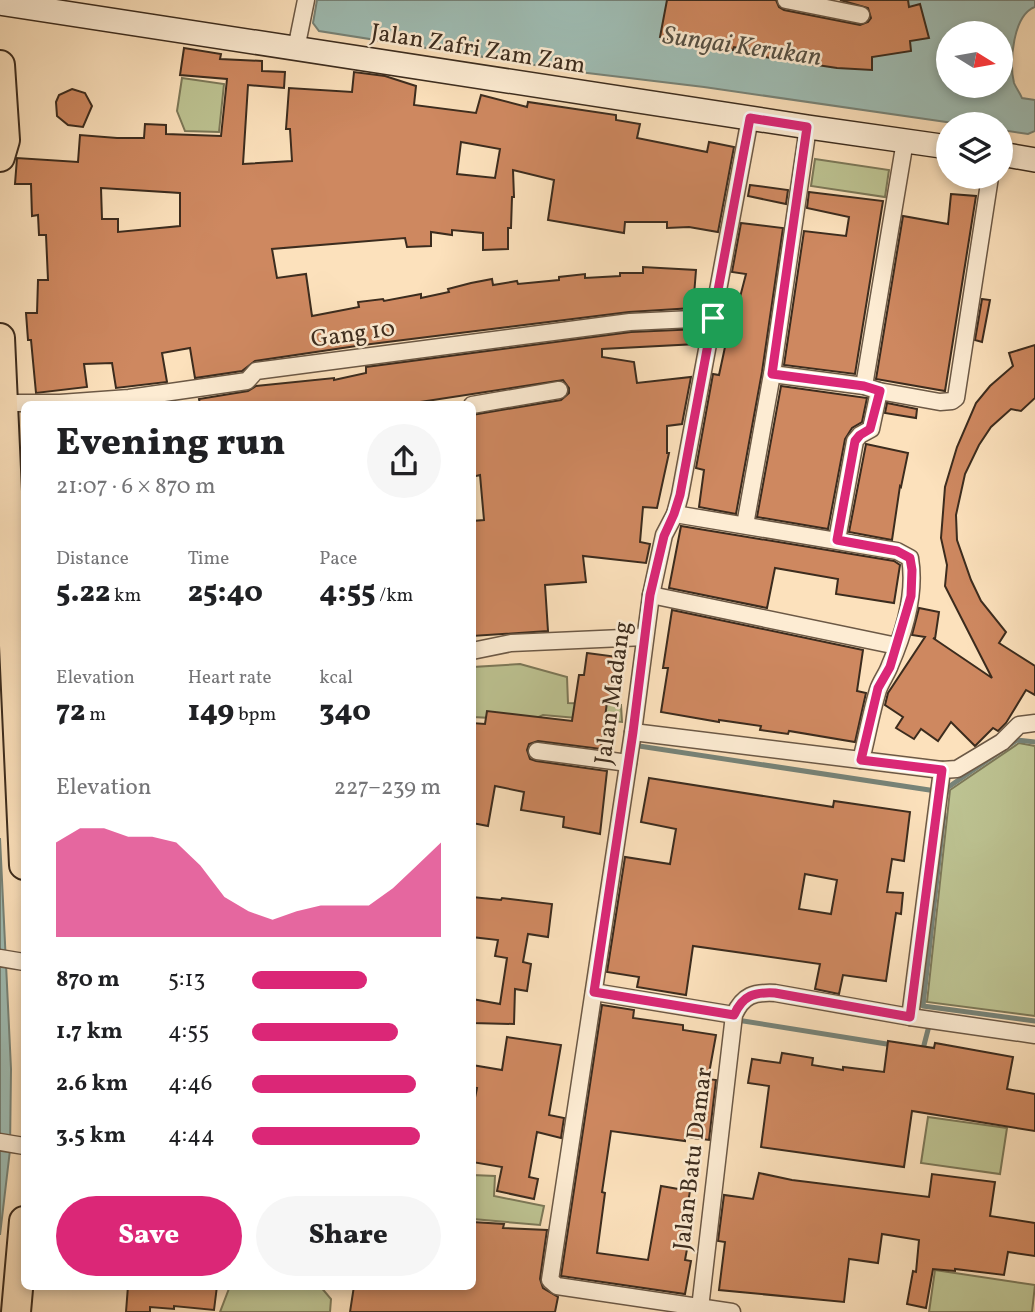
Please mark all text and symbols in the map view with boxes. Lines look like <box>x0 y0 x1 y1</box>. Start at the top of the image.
street label: Jalan Zafri Zam Zam <box>368 16 588 84</box>
water label: Sungai Kerukan <box>660 18 824 76</box>
north arrow <box>936 21 1013 98</box>
map controls <box>936 21 1013 189</box>
button: layers <box>936 112 1013 189</box>
pin <box>683 288 743 348</box>
icon: arrive <box>694 299 732 337</box>
street label: Gang 10 <box>309 312 397 358</box>
text: Evening run <box>56 418 286 471</box>
button: share <box>367 424 441 498</box>
text: 21:07 · 6 × 870 m <box>56 471 216 503</box>
text: Distance <box>56 546 129 572</box>
text: Time <box>188 546 229 572</box>
text: Pace <box>319 546 357 572</box>
text: 5.22 <box>56 572 110 614</box>
text: 25:40 <box>188 572 263 614</box>
text: 4:55 <box>319 572 376 614</box>
text: km <box>110 583 141 609</box>
text: /km <box>376 583 413 609</box>
street label: Jalan Madang <box>587 619 641 767</box>
text: Elevation <box>56 665 135 691</box>
text: Heart rate <box>188 665 272 691</box>
text: kcal <box>319 665 353 691</box>
text: 72 <box>56 691 85 733</box>
text: 149 <box>188 691 234 733</box>
text: 340 <box>319 691 371 733</box>
text: m <box>85 702 106 728</box>
text: bpm <box>234 702 276 728</box>
text: Elevation <box>56 772 152 804</box>
text: 227–239 m <box>334 772 441 804</box>
text: 870 m <box>56 964 120 996</box>
text: 5:13 <box>168 964 205 996</box>
text: 1.7 km <box>56 1016 123 1048</box>
text: 4:55 <box>168 1016 209 1048</box>
street label: Jalan Batu Damar <box>666 1066 722 1252</box>
text: 2.6 km <box>56 1068 128 1100</box>
text: 4:46 <box>168 1068 212 1100</box>
text: 3.5 km <box>56 1120 126 1152</box>
text: 4:44 <box>168 1120 215 1152</box>
button: Save <box>56 1196 242 1276</box>
button: Share <box>256 1196 441 1276</box>

